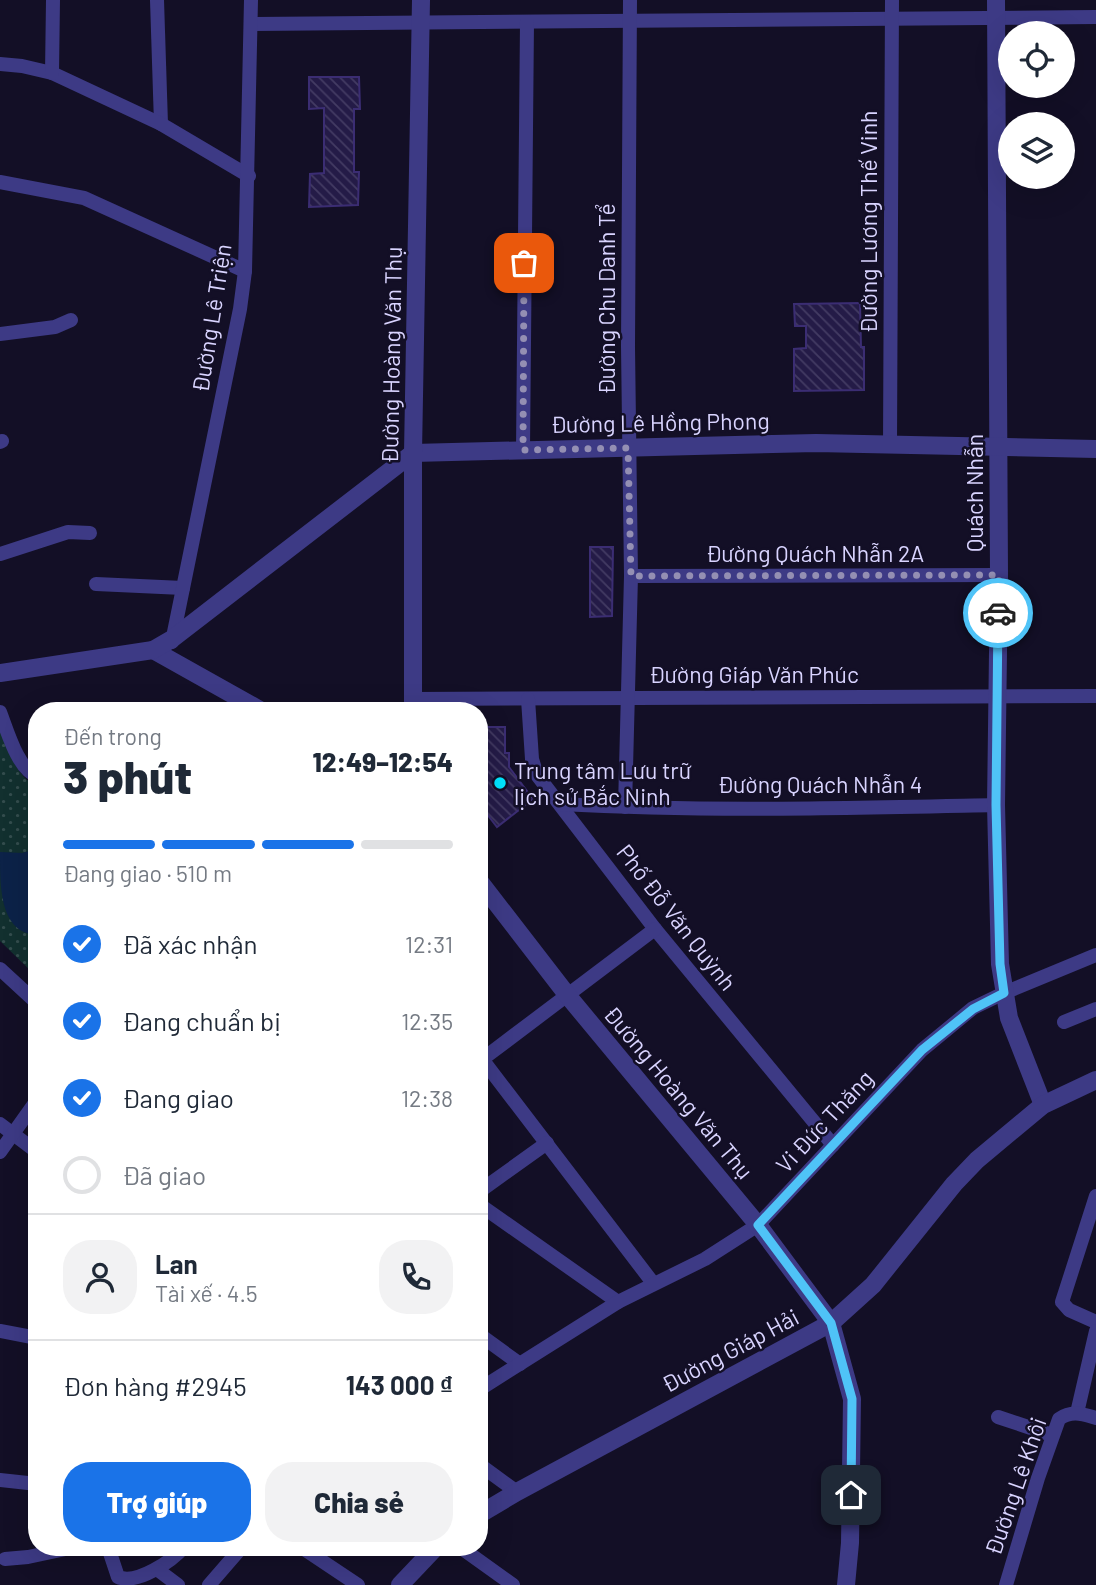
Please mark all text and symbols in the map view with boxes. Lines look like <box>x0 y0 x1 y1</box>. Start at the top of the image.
map controls <box>998 21 1075 189</box>
button: locate <box>998 21 1075 98</box>
street label: Đường Lương Thế Vinh <box>854 111 882 333</box>
button: layers <box>998 112 1075 189</box>
street label: Đường Chu Danh Tể <box>592 203 620 395</box>
pin <box>494 233 554 293</box>
street label: Đường Lê Triện <box>185 242 237 394</box>
icon: bag <box>505 244 543 282</box>
street label: Đường Hoàng Văn Thụ <box>375 246 407 464</box>
street label: Đường Lê Hồng Phong <box>550 406 770 438</box>
street label: Quách Nhẫn <box>960 434 988 552</box>
street label: Đường Quách Nhẫn 2A <box>706 539 924 567</box>
courier <box>963 578 1033 648</box>
icon: car <box>979 594 1017 632</box>
street label: Đường Giáp Văn Phúc <box>649 660 859 688</box>
text: Đến trong <box>63 722 162 750</box>
text: 12:49–12:54 <box>312 746 453 777</box>
text: 3 phút <box>63 748 192 803</box>
place label: Trung tâm Lưu trữ lịch sử Bắc Ninh <box>514 756 692 810</box>
street label: Đường Quách Nhẫn 4 <box>718 770 922 798</box>
marker: Trung tâm Lưu trữ lịch sử Bắc Ninh <box>492 775 508 791</box>
street label: Phố Đỗ Văn Quỳnh <box>611 838 743 996</box>
text: Đang giao · 510 m <box>63 859 232 887</box>
icon: check <box>63 925 101 963</box>
text: Đã xác nhận <box>122 928 258 959</box>
text: 12:31 <box>405 930 453 958</box>
street label: Đường Hoàng Văn Thụ <box>599 1000 759 1184</box>
icon: check <box>63 1002 101 1040</box>
text: Đang chuẩn bị <box>122 1005 281 1036</box>
text: 12:35 <box>401 1007 453 1035</box>
street label: Vi Đức Thăng <box>769 1064 879 1178</box>
icon: check <box>63 1079 101 1117</box>
text: Đang giao <box>122 1082 234 1113</box>
text: 12:38 <box>401 1084 453 1112</box>
text: Đã giao <box>122 1159 206 1190</box>
button: person <box>63 1240 137 1314</box>
button: phone <box>379 1240 453 1314</box>
text: Lan <box>155 1248 198 1279</box>
text: Tài xế · 4.5 <box>155 1279 258 1307</box>
street label: Đường Giáp Hải <box>657 1302 803 1398</box>
text: 143 000 ₫ <box>346 1369 453 1400</box>
text: Đơn hàng #2945 <box>63 1370 247 1401</box>
street label: Đường Lê Khôi <box>978 1413 1052 1559</box>
button: Trợ giúp <box>63 1462 251 1542</box>
button: Chia sẻ <box>265 1462 453 1542</box>
pin <box>821 1465 881 1525</box>
icon: home <box>832 1476 870 1514</box>

